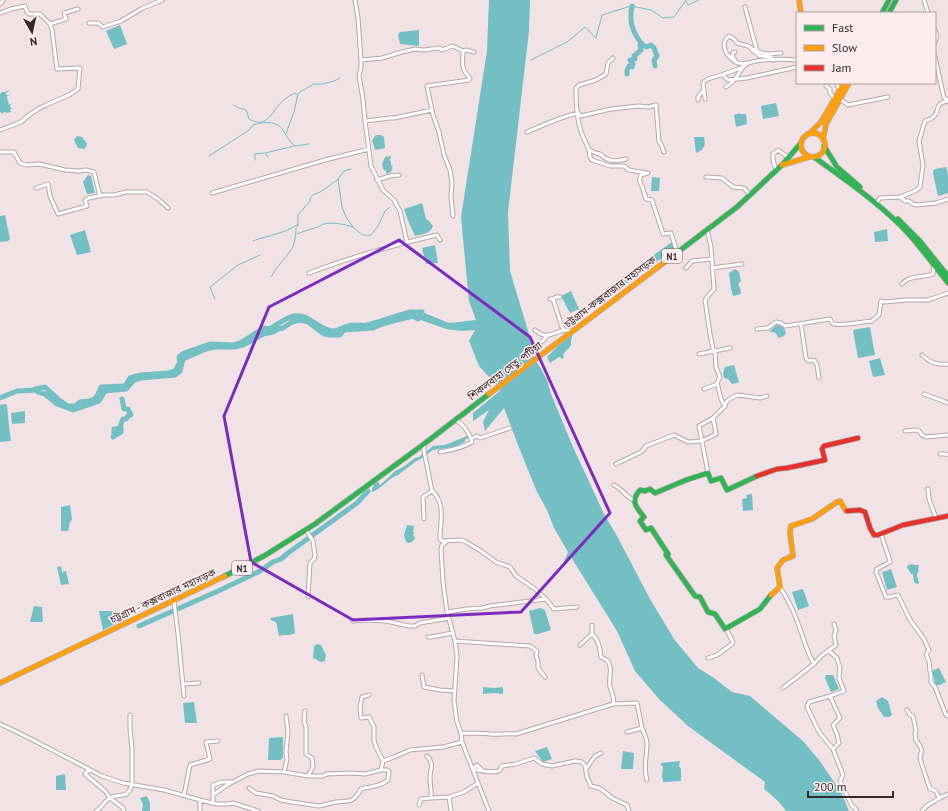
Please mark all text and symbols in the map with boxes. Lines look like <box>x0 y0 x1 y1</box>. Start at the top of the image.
north arrow <box>12 12 52 52</box>
legend <box>796 12 936 84</box>
text: Fast <box>832 20 853 35</box>
text: N <box>29 34 38 49</box>
text: Slow <box>832 40 857 55</box>
text: Jam <box>831 60 851 75</box>
road number: N1 <box>662 249 682 263</box>
street label: চট্টগ্রাম-কক্সবাজার মহাসড়ক <box>561 253 659 331</box>
street label: শিকলবাহা সেতু, পটিয়া <box>465 339 545 404</box>
road number: N1 <box>232 561 252 575</box>
street label: চট্টগ্রাম - কক্সবাজার মহাসড়ক <box>107 565 219 627</box>
scale bar <box>808 773 893 799</box>
text: 200 m <box>814 779 847 794</box>

